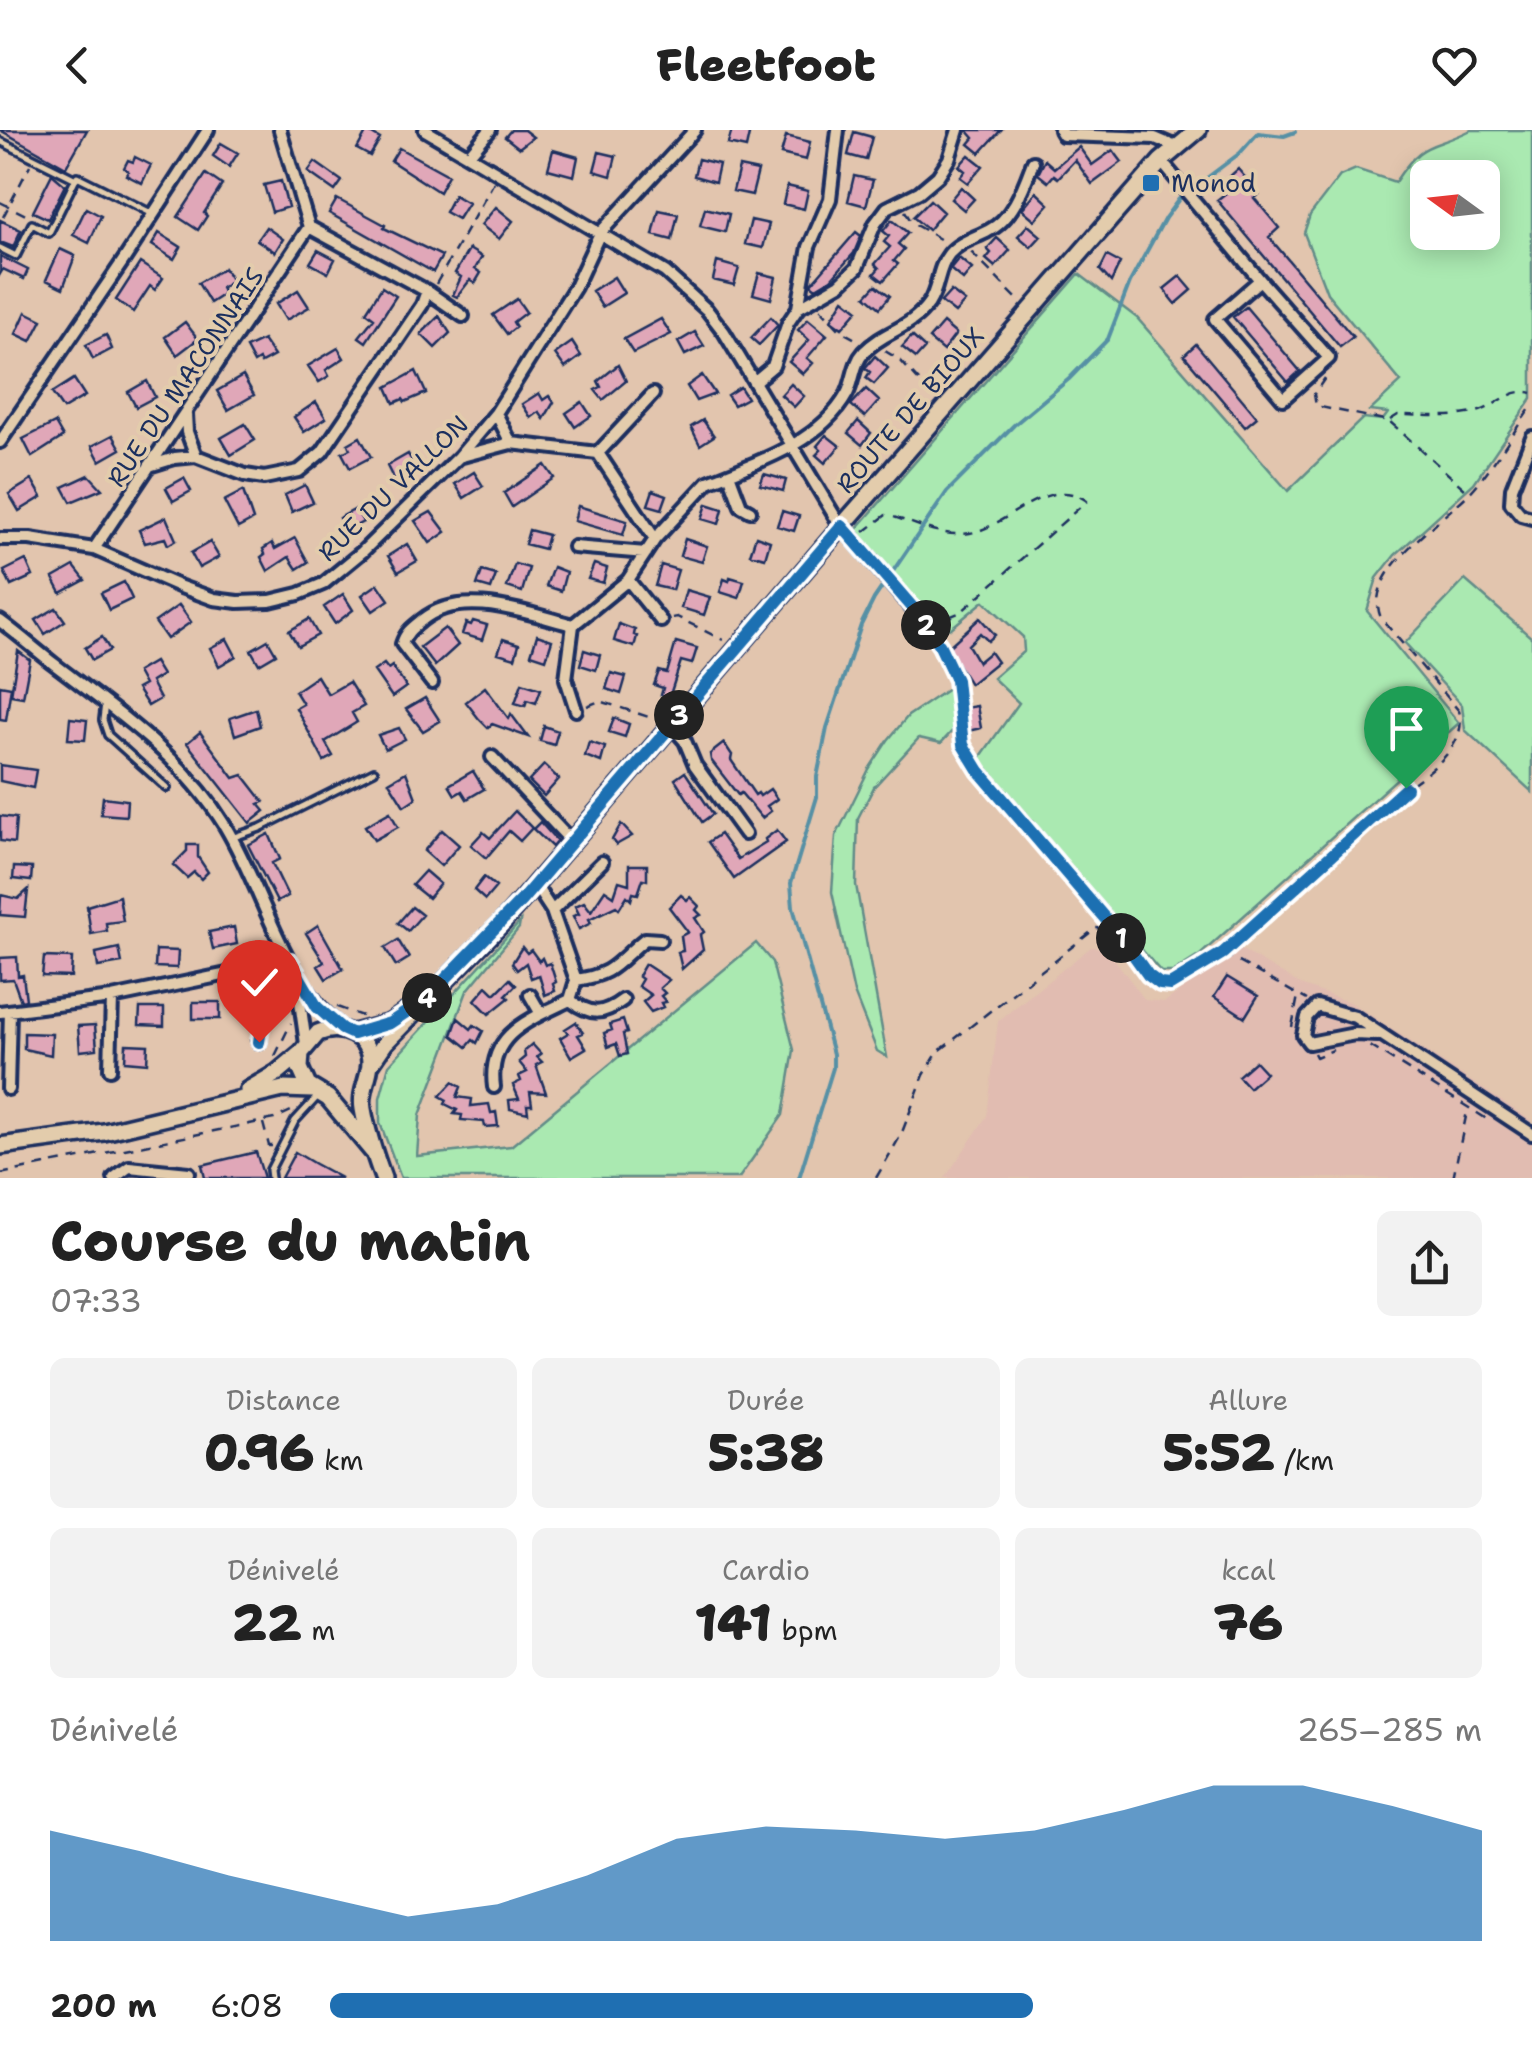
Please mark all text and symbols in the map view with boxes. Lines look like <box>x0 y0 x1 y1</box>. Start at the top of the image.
text: Fleetfoot <box>656 35 876 95</box>
icon: back <box>50 38 105 93</box>
icon: heart <box>1427 38 1482 93</box>
north arrow <box>1410 160 1500 250</box>
map controls <box>1410 160 1500 250</box>
place label: Monod <box>1171 166 1256 200</box>
marker: Monod <box>1140 172 1162 194</box>
street label: RUE DU MACONNAIS <box>99 261 271 493</box>
street label: ROUTE DE BIOUX <box>828 320 992 500</box>
street label: RUE DU VALLON <box>310 407 476 569</box>
pin: 2 <box>901 600 951 650</box>
text: 2 <box>916 606 936 644</box>
pin <box>1364 686 1449 789</box>
pin: 3 <box>654 690 704 740</box>
text: 3 <box>669 696 689 734</box>
icon: arrive <box>1379 701 1434 756</box>
pin: 1 <box>1096 913 1146 963</box>
text: 1 <box>1115 919 1127 957</box>
pin <box>217 940 302 1043</box>
icon: check <box>232 955 287 1010</box>
pin: 4 <box>402 973 452 1023</box>
text: 4 <box>417 979 437 1017</box>
text: Course du matin <box>50 1204 530 1278</box>
button: share <box>1377 1211 1482 1316</box>
text: 07:33 <box>50 1279 142 1322</box>
text: Distance <box>226 1381 341 1419</box>
text: Durée <box>727 1381 805 1419</box>
text: Allure <box>1208 1381 1288 1419</box>
text: 0.96 <box>204 1419 314 1486</box>
text: 5:38 <box>708 1419 824 1486</box>
text: 5:52 <box>1162 1419 1275 1486</box>
text: km <box>314 1441 364 1479</box>
text: /km <box>1275 1441 1334 1479</box>
text: Dénivelé <box>227 1551 340 1589</box>
text: Cardio <box>722 1551 810 1589</box>
text: kcal <box>1221 1551 1276 1589</box>
text: 22 <box>232 1589 302 1656</box>
text: 141 <box>694 1589 772 1656</box>
text: 76 <box>1213 1589 1283 1656</box>
text: m <box>302 1611 336 1649</box>
text: bpm <box>772 1611 838 1649</box>
text: Dénivelé <box>50 1708 179 1751</box>
text: 265–285 m <box>1297 1708 1482 1751</box>
text: 200 m <box>50 1984 157 2027</box>
text: 6:08 <box>210 1984 283 2027</box>

